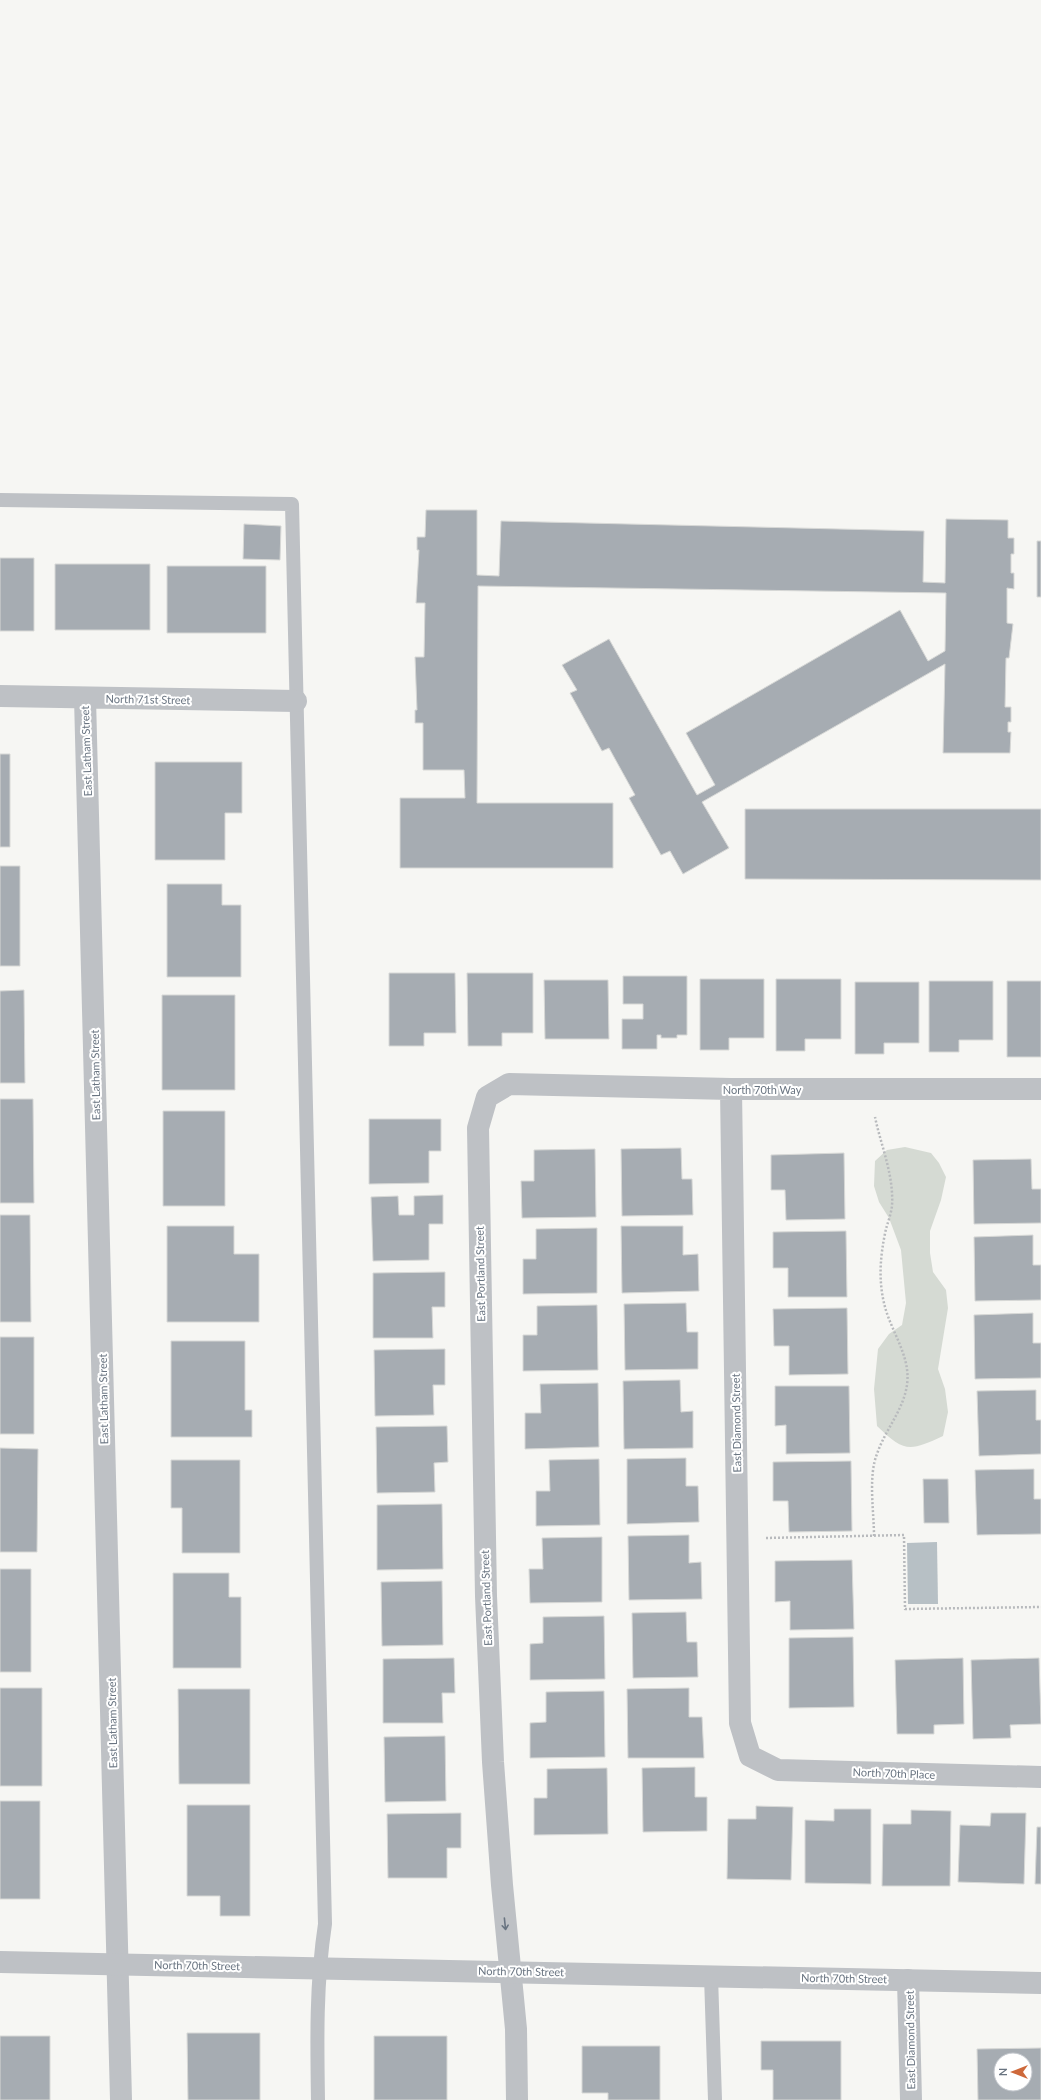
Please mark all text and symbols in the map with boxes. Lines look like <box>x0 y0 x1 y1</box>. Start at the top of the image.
street label: North 71st Street <box>106 692 190 706</box>
street label: East Latham Street <box>78 705 94 797</box>
street label: East Latham Street <box>88 1029 102 1120</box>
street label: North 70th Way <box>723 1083 802 1096</box>
street label: East Portland Street <box>473 1226 487 1322</box>
street label: East Latham Street <box>96 1353 110 1444</box>
street label: East Diamond Street <box>729 1373 743 1473</box>
street label: East Portland Street <box>478 1550 494 1646</box>
street label: East Latham Street <box>105 1677 119 1768</box>
street label: North 70th Place <box>852 1765 936 1781</box>
one-way arrow <box>501 1917 509 1930</box>
street label: North 70th Street <box>154 1958 240 1972</box>
street label: North 70th Street <box>478 1964 564 1978</box>
street label: North 70th Street <box>801 1971 887 1985</box>
street label: East Diamond Street <box>903 1990 917 2090</box>
north arrow <box>993 2052 1033 2092</box>
text: N <box>996 2068 1009 2076</box>

